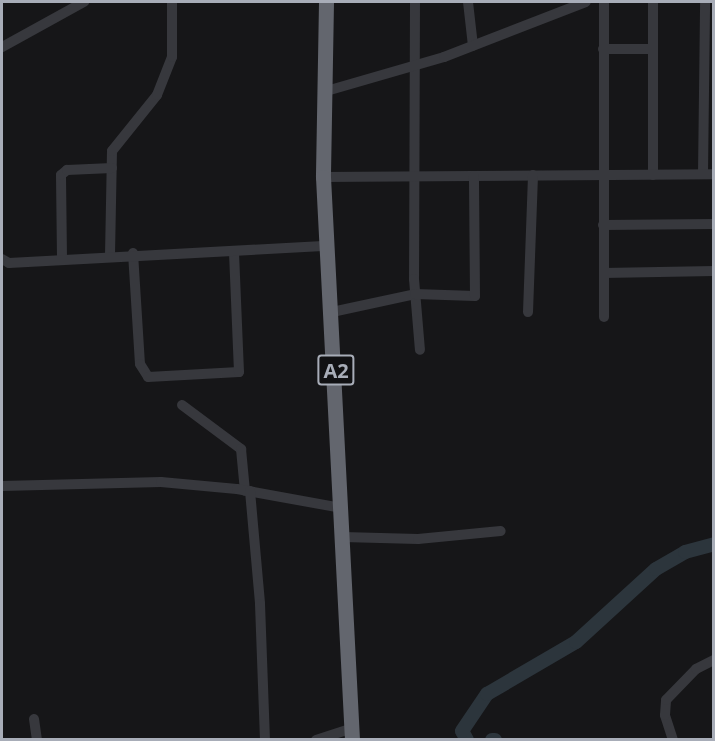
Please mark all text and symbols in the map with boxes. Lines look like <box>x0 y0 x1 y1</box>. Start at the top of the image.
road number: A2 <box>316 353 356 387</box>

